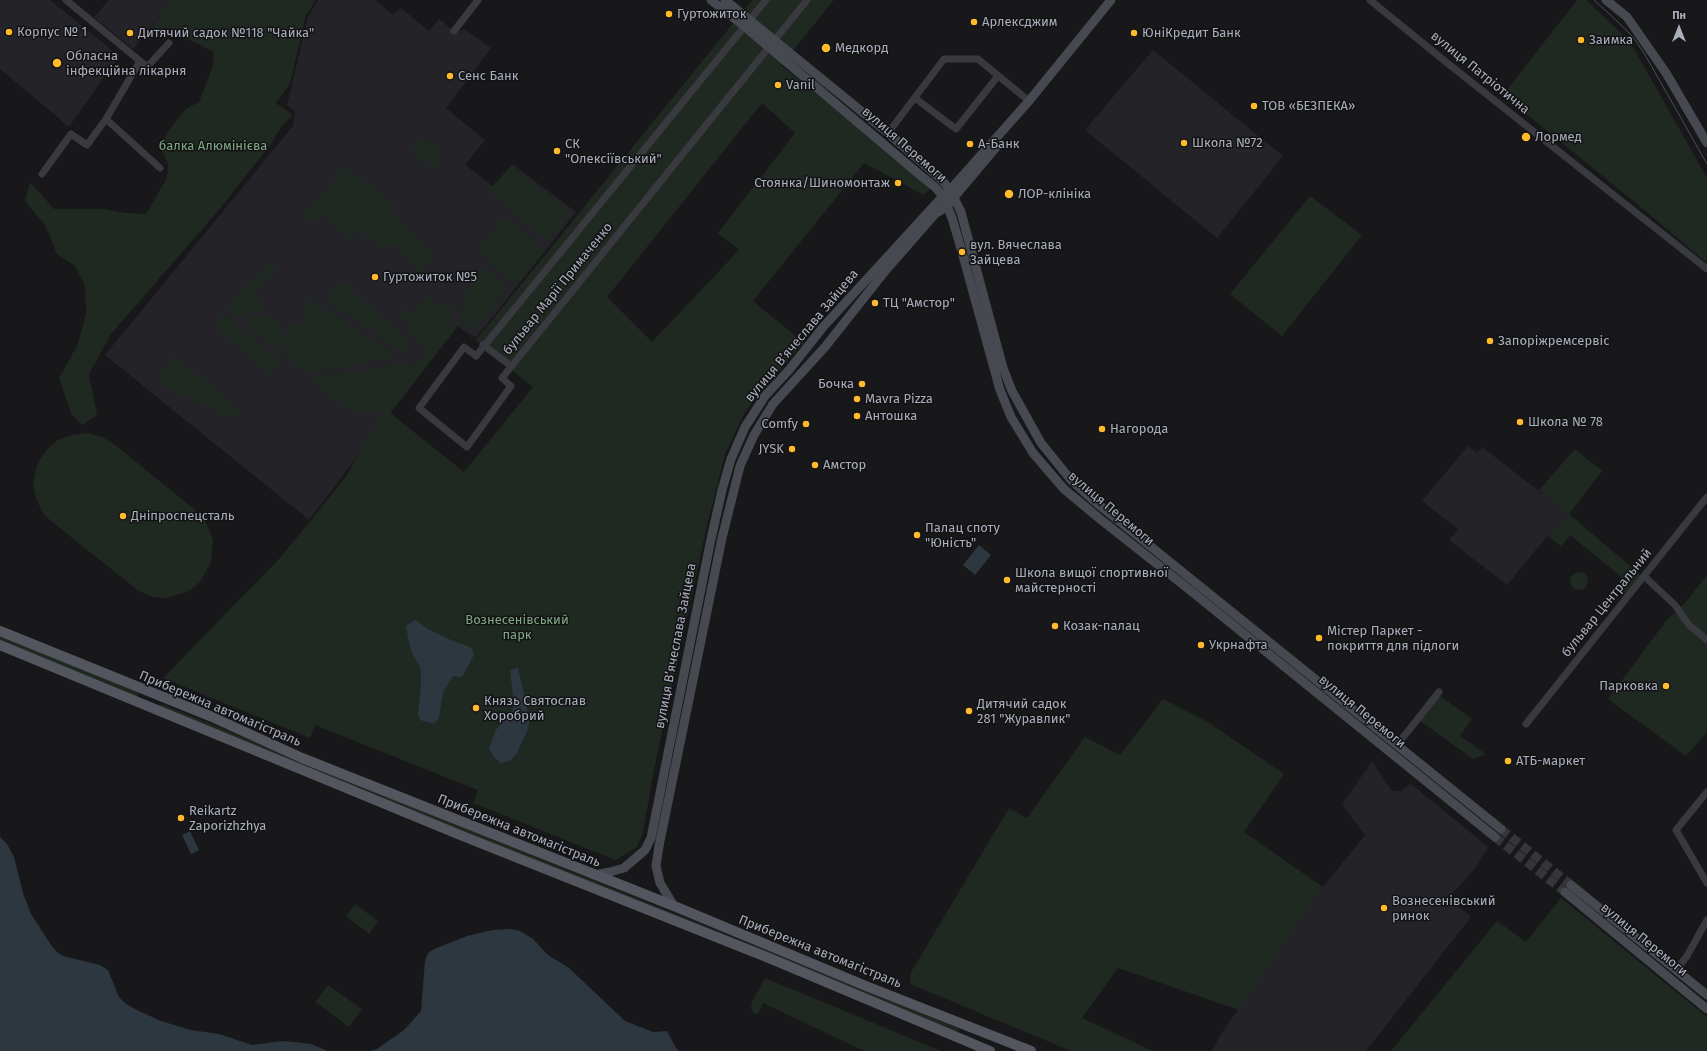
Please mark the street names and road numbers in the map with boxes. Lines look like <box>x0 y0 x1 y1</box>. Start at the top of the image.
street label: вулиця Патріотична <box>1427 28 1533 118</box>
street label: вулиця Перемоги <box>858 104 950 186</box>
street label: бульвар Марії Примаченко <box>500 220 616 358</box>
street label: вулиця Вʼячеслава Зайцева <box>742 267 862 405</box>
street label: вулиця Перемоги <box>1065 469 1157 549</box>
street label: бульвар Центральний <box>1559 546 1655 660</box>
street label: вулиця Вʼячеслава Зайцева <box>652 562 700 730</box>
street label: Прибережна автомагістраль <box>137 668 303 750</box>
street label: вулиця Перемоги <box>1315 672 1409 752</box>
street label: Прибережна автомагістраль <box>435 791 603 871</box>
street label: вулиця Перемоги <box>1597 900 1691 980</box>
street label: Прибережна автомагістраль <box>736 912 904 992</box>

